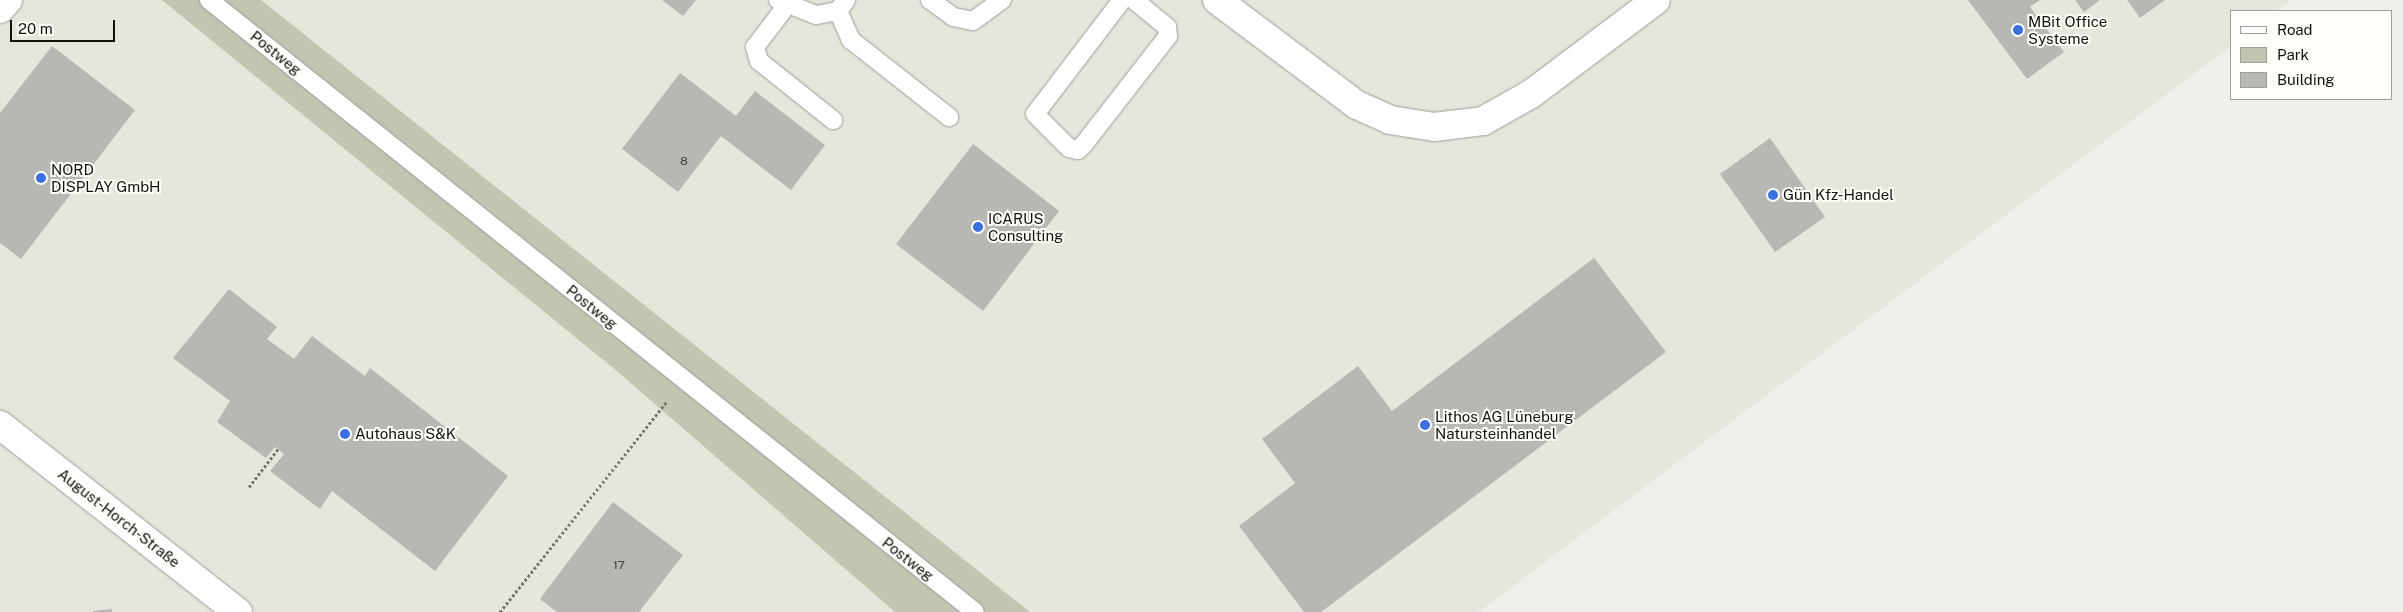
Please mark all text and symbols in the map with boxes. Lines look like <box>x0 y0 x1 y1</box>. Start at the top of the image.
scale bar <box>12 10 118 42</box>
legend <box>2230 10 2393 100</box>
place label: MBit Office Systeme <box>2028 12 2107 47</box>
text: 20 m <box>18 20 53 37</box>
text: Road <box>2277 21 2313 38</box>
marker: MBit Office Systeme <box>2012 24 2024 36</box>
street label: Postweg <box>247 27 305 79</box>
text: Park <box>2277 46 2309 63</box>
text: Building <box>2277 71 2335 88</box>
house number: 8 <box>680 155 688 169</box>
place label: NORD DISPLAY GmbH <box>51 160 161 195</box>
marker: NORD DISPLAY GmbH <box>35 172 47 184</box>
place label: Gün Kfz-Handel <box>1783 186 1894 204</box>
marker: Gün Kfz-Handel <box>1767 189 1779 201</box>
place label: ICARUS Consulting <box>988 209 1063 244</box>
marker: ICARUS Consulting <box>972 221 984 233</box>
street label: Postweg <box>563 281 621 333</box>
place label: Lithos AG Lüneburg Natursteinhandel <box>1435 407 1574 442</box>
marker: Lithos AG Lüneburg Natursteinhandel <box>1419 419 1431 431</box>
place label: Autohaus S&K <box>355 425 456 443</box>
marker: Autohaus S&K <box>339 428 351 440</box>
street label: August-Horch-Straße <box>54 465 184 571</box>
street label: Postweg <box>879 533 937 585</box>
house number: 17 <box>613 559 625 573</box>

